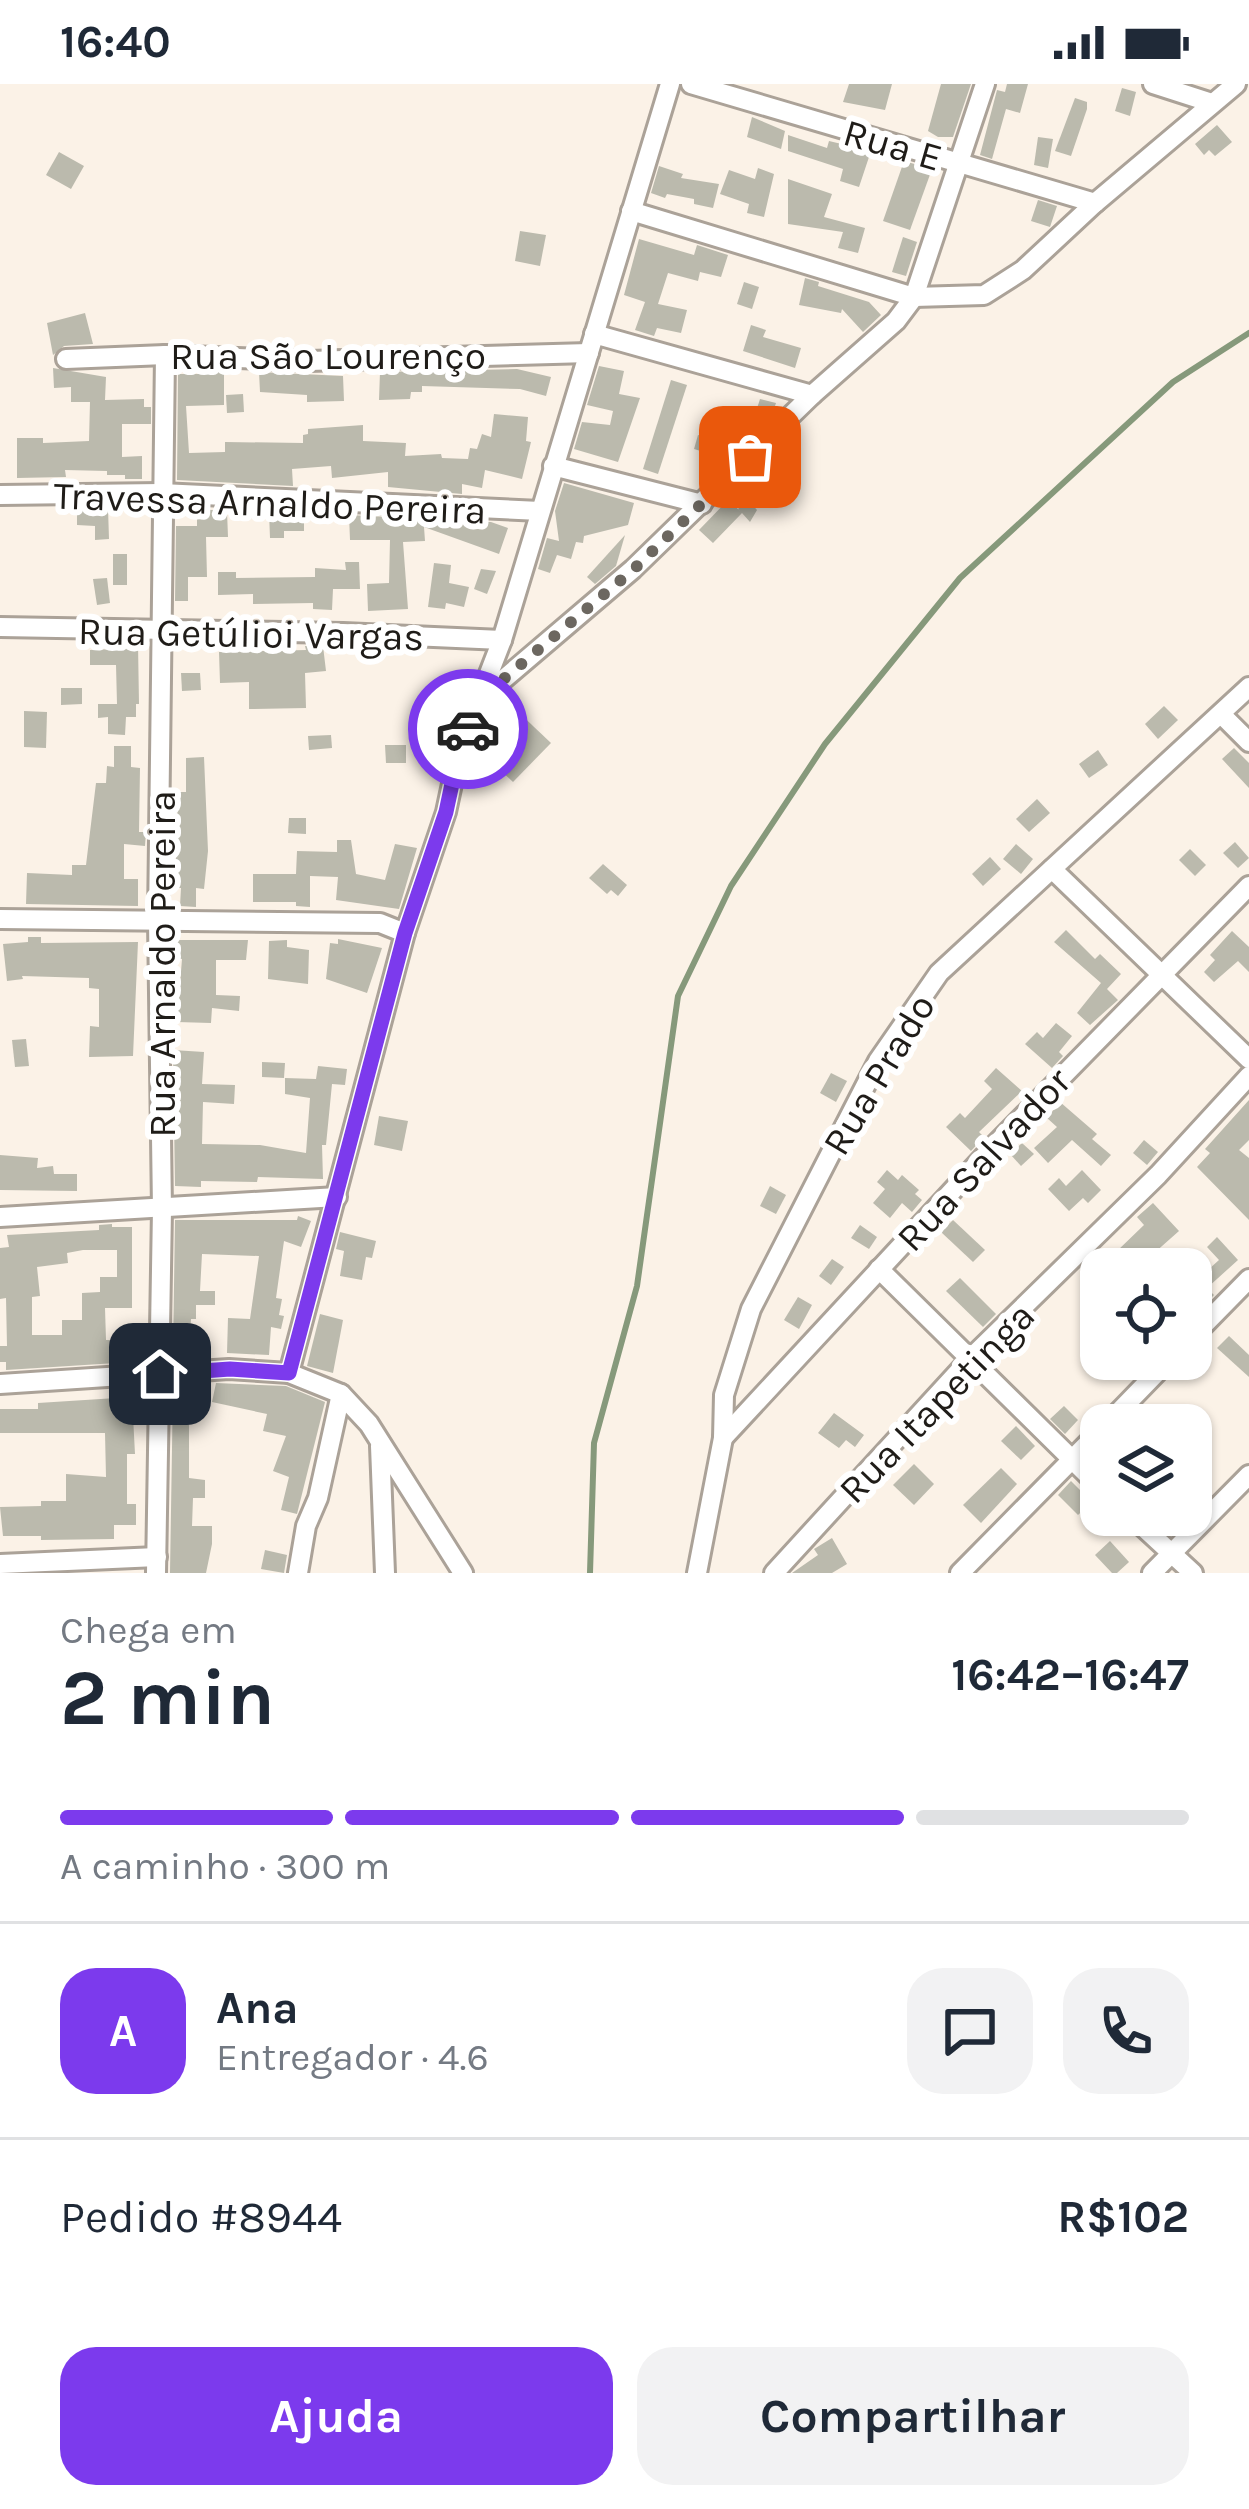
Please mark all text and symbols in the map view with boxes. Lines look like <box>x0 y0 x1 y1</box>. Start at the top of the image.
text: 16:40 <box>60 16 171 68</box>
street label: Rua E <box>838 109 947 181</box>
street label: Rua São Lourenço <box>170 333 486 379</box>
pin <box>699 406 801 508</box>
icon: bag <box>717 424 783 490</box>
street label: Travessa Arnaldo Pereira <box>53 472 487 534</box>
street label: Rua Getúlioi Vargas <box>78 608 424 660</box>
courier <box>408 669 528 789</box>
icon: car <box>435 696 501 762</box>
street label: Rua Arnaldo Pereira <box>139 790 185 1138</box>
street label: Rua Prado <box>813 986 945 1163</box>
street label: Rua Salvador <box>887 1058 1081 1261</box>
map controls <box>1080 1248 1212 1536</box>
button: locate <box>1080 1248 1212 1380</box>
street label: Rua Itapetinga <box>829 1293 1044 1513</box>
pin <box>109 1323 211 1425</box>
icon: home <box>127 1341 193 1407</box>
button: layers <box>1080 1404 1212 1536</box>
text: Chega em <box>60 1607 237 1653</box>
text: 16:42–16:47 <box>951 1649 1189 1701</box>
text: 2 min <box>60 1652 275 1744</box>
text: A caminho · 300 m <box>60 1843 390 1889</box>
button: chat <box>907 1968 1033 2094</box>
button: phone <box>1063 1968 1189 2094</box>
text: Ana <box>216 1982 299 2034</box>
text: A <box>109 2005 137 2057</box>
text: Entregador · 4.6 <box>216 2034 489 2080</box>
text: Pedido #8944 <box>60 2191 342 2243</box>
text: R$102 <box>1057 2191 1189 2243</box>
button: Ajuda <box>60 2347 613 2485</box>
button: Compartilhar <box>637 2347 1189 2485</box>

